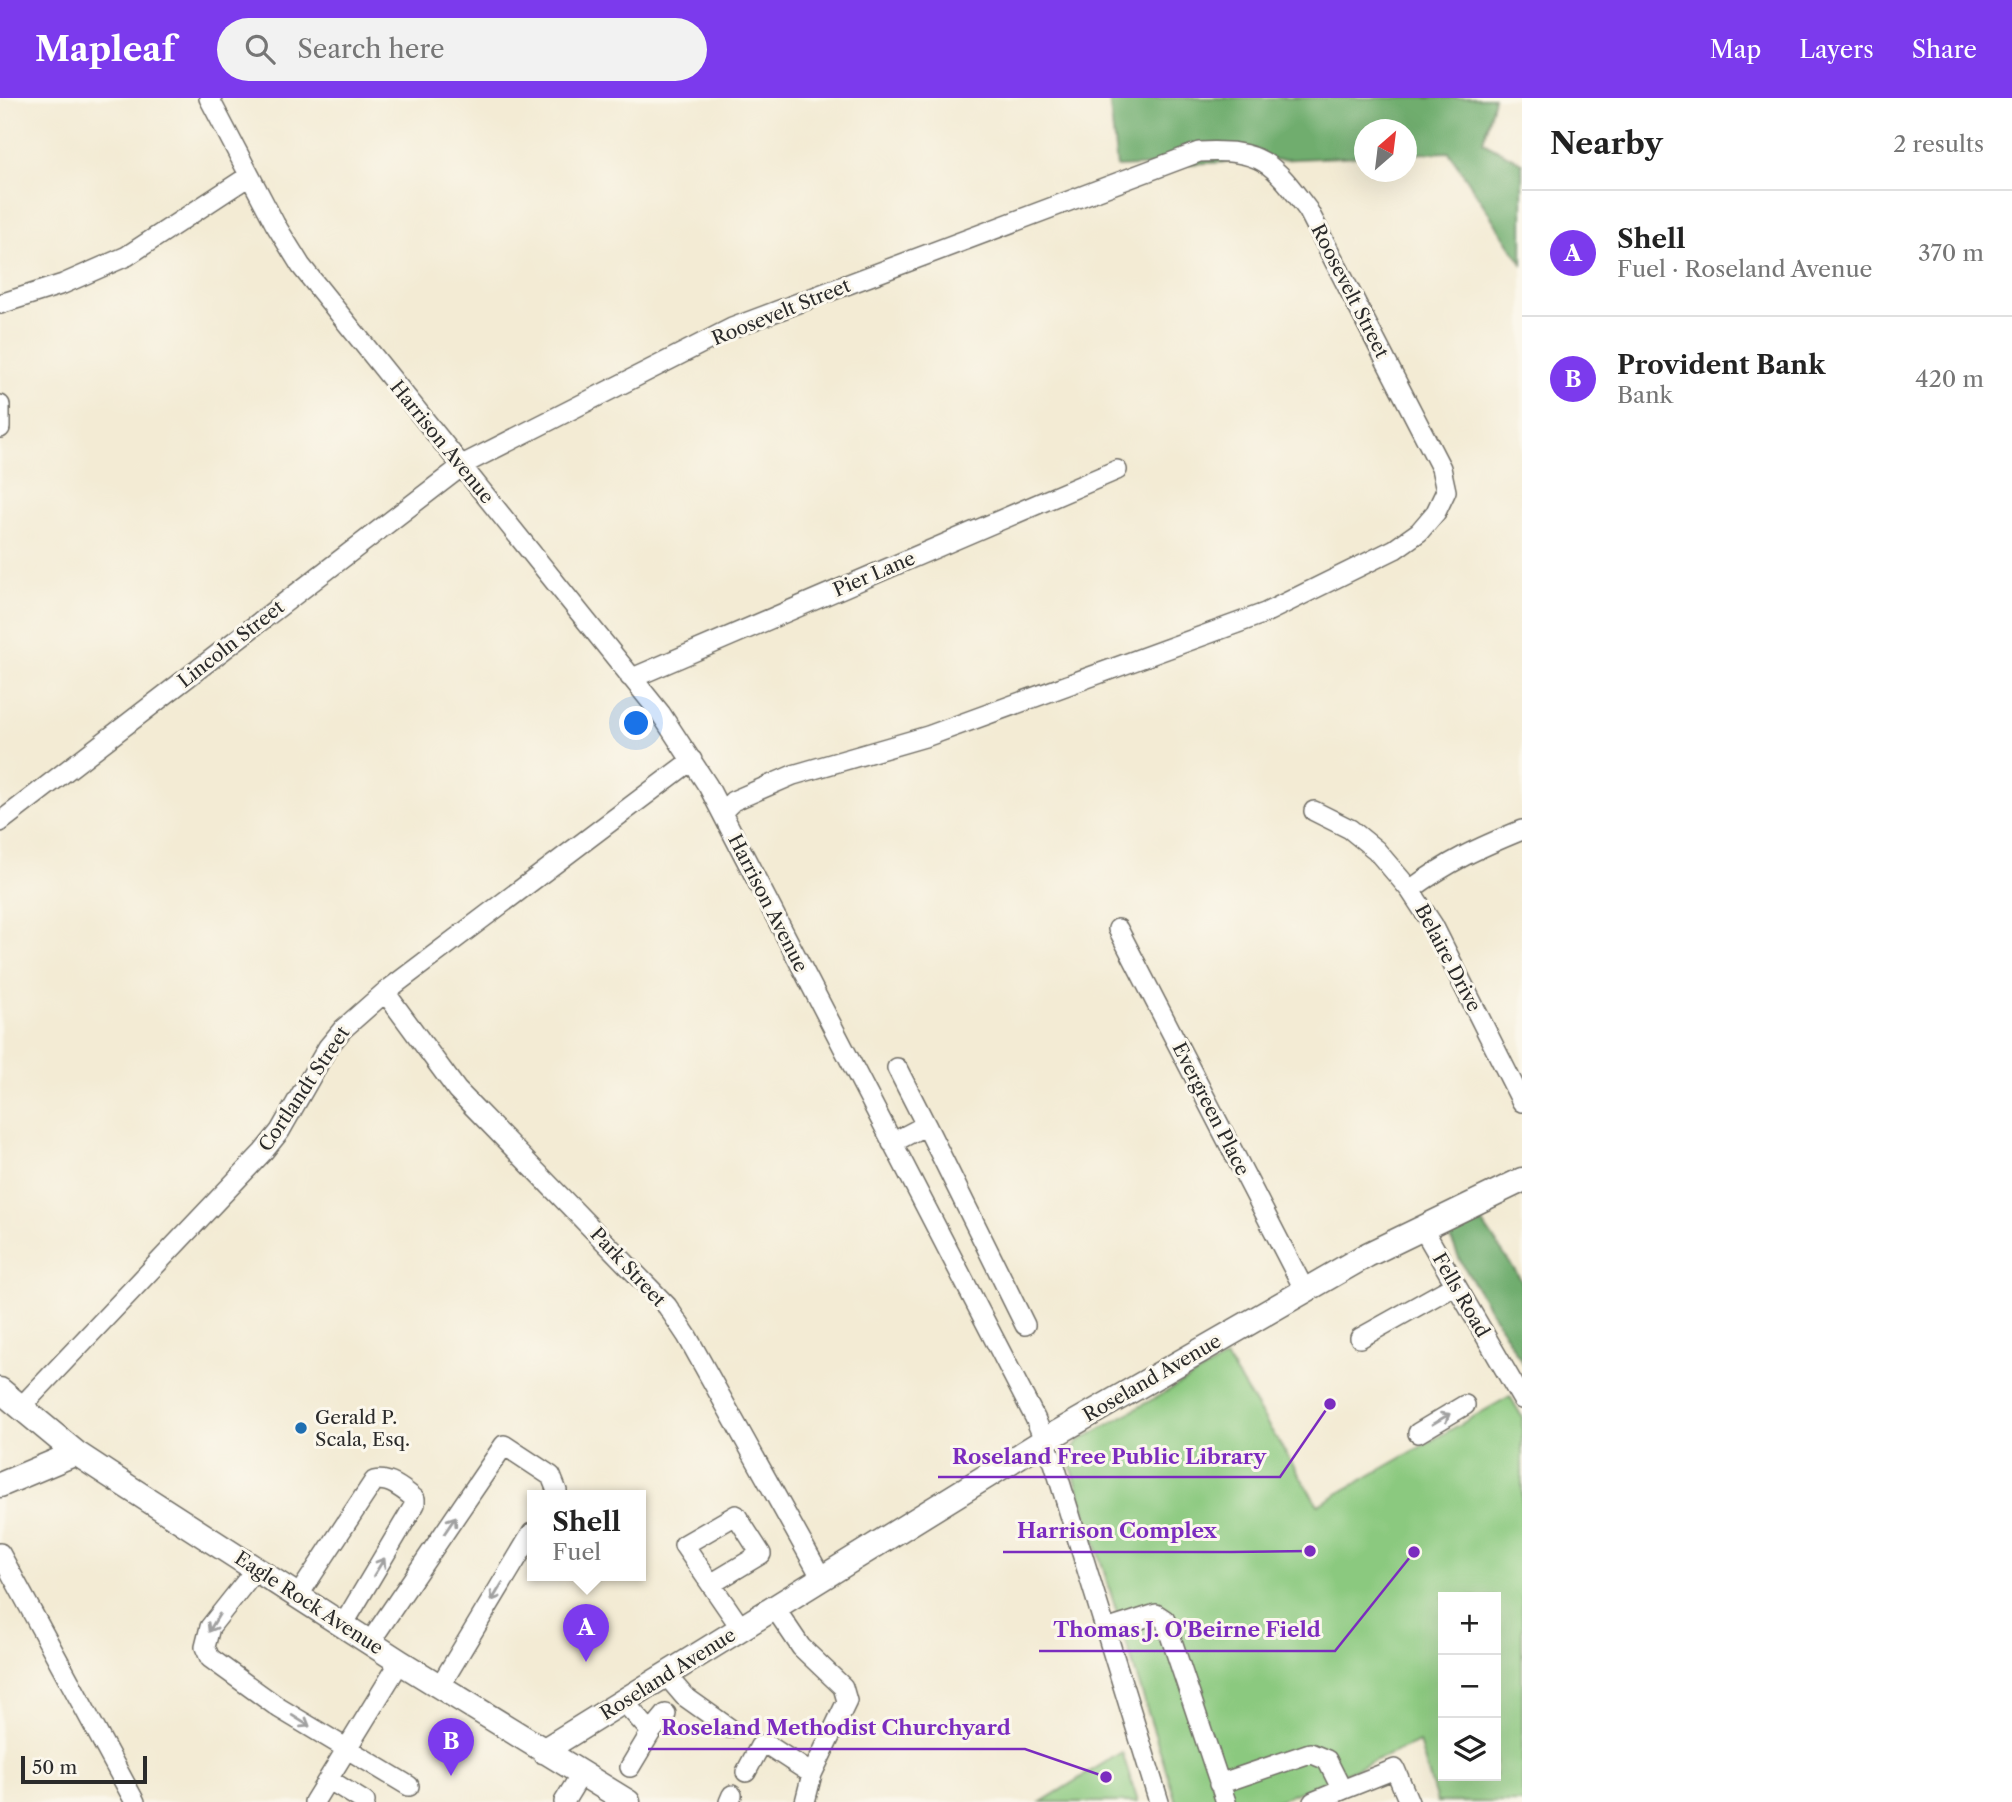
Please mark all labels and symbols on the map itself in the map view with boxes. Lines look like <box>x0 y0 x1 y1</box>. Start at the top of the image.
north arrow <box>1354 119 1417 182</box>
street label: Roosevelt Street <box>1306 220 1394 362</box>
street label: Roosevelt Street <box>708 274 854 350</box>
street label: Harrison Avenue <box>385 376 499 508</box>
street label: Pier Lane <box>830 546 918 602</box>
street label: Lincoln Street <box>173 595 289 693</box>
your location <box>619 706 653 740</box>
street label: Harrison Avenue <box>723 830 813 976</box>
street label: Belaire Drive <box>1410 900 1486 1016</box>
street label: Cortlandt Street <box>254 1022 354 1156</box>
street label: Evergreen Place <box>1168 1039 1254 1179</box>
street label: Park Street <box>586 1223 671 1312</box>
street label: Fells Road <box>1428 1249 1495 1342</box>
street label: Roseland Avenue <box>1079 1329 1225 1427</box>
place label: Gerald P. Scala, Esq. <box>315 1406 410 1451</box>
one-way arrow <box>1431 1411 1451 1425</box>
marker: Gerald P. Scala, Esq. <box>293 1420 309 1436</box>
callout: Roseland Free Public Library <box>938 1435 1280 1477</box>
text: Roseland Free Public Library <box>952 1444 1267 1469</box>
callout: Harrison Complex <box>1003 1510 1231 1552</box>
one-way arrow <box>443 1516 457 1535</box>
text: Harrison Complex <box>1017 1518 1217 1543</box>
street label: Eagle Rock Avenue <box>230 1546 388 1660</box>
one-way arrow <box>372 1558 387 1577</box>
one-way arrow <box>489 1581 503 1601</box>
pin: A <box>563 1604 609 1662</box>
callout: Thomas J. O'Beirne Field <box>1039 1609 1335 1651</box>
one-way arrow <box>207 1612 221 1632</box>
text: Thomas J. O'Beirne Field <box>1053 1617 1321 1642</box>
street label: Roseland Avenue <box>596 1623 740 1725</box>
callout: Roseland Methodist Churchyard <box>648 1707 1025 1749</box>
one-way arrow <box>291 1714 310 1729</box>
text: Roseland Methodist Churchyard <box>661 1715 1011 1740</box>
pin: B <box>428 1718 474 1776</box>
scale bar <box>21 1753 147 1785</box>

